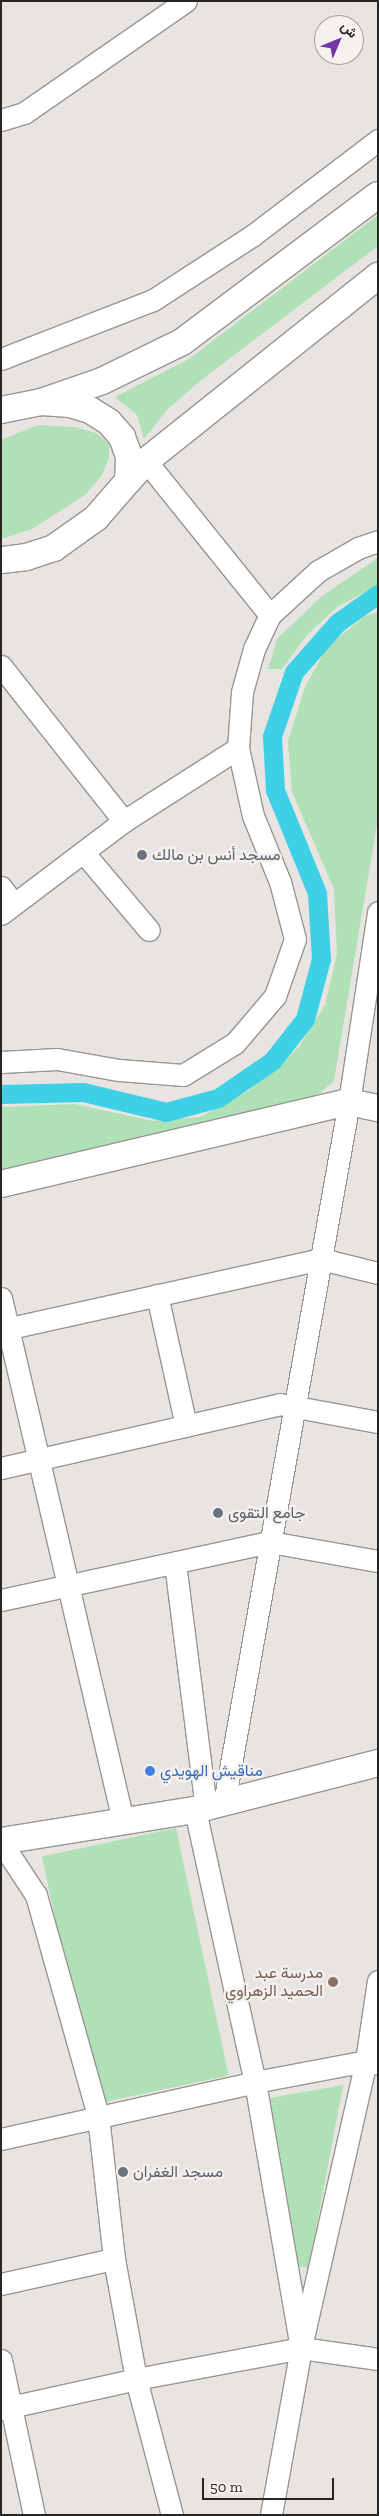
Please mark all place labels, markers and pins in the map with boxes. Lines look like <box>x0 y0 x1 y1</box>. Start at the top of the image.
place label: مسجد أنس بن مالك <box>152 845 281 865</box>
marker: مسجد أنس بن مالك <box>136 849 148 861</box>
place label: جامع التقوى <box>228 1503 305 1523</box>
marker: جامع التقوى <box>212 1507 224 1519</box>
place label: مناقيش الهويدي <box>160 1761 263 1781</box>
marker: مناقيش الهويدي <box>144 1765 156 1777</box>
place label: مدرسة عبد الحميد الزهراوي <box>225 1963 323 2001</box>
marker: مدرسة عبد الحميد الزهراوي <box>327 1976 339 1988</box>
place label: مسجد الغفران <box>133 2162 223 2182</box>
marker: مسجد الغفران <box>117 2166 129 2178</box>

